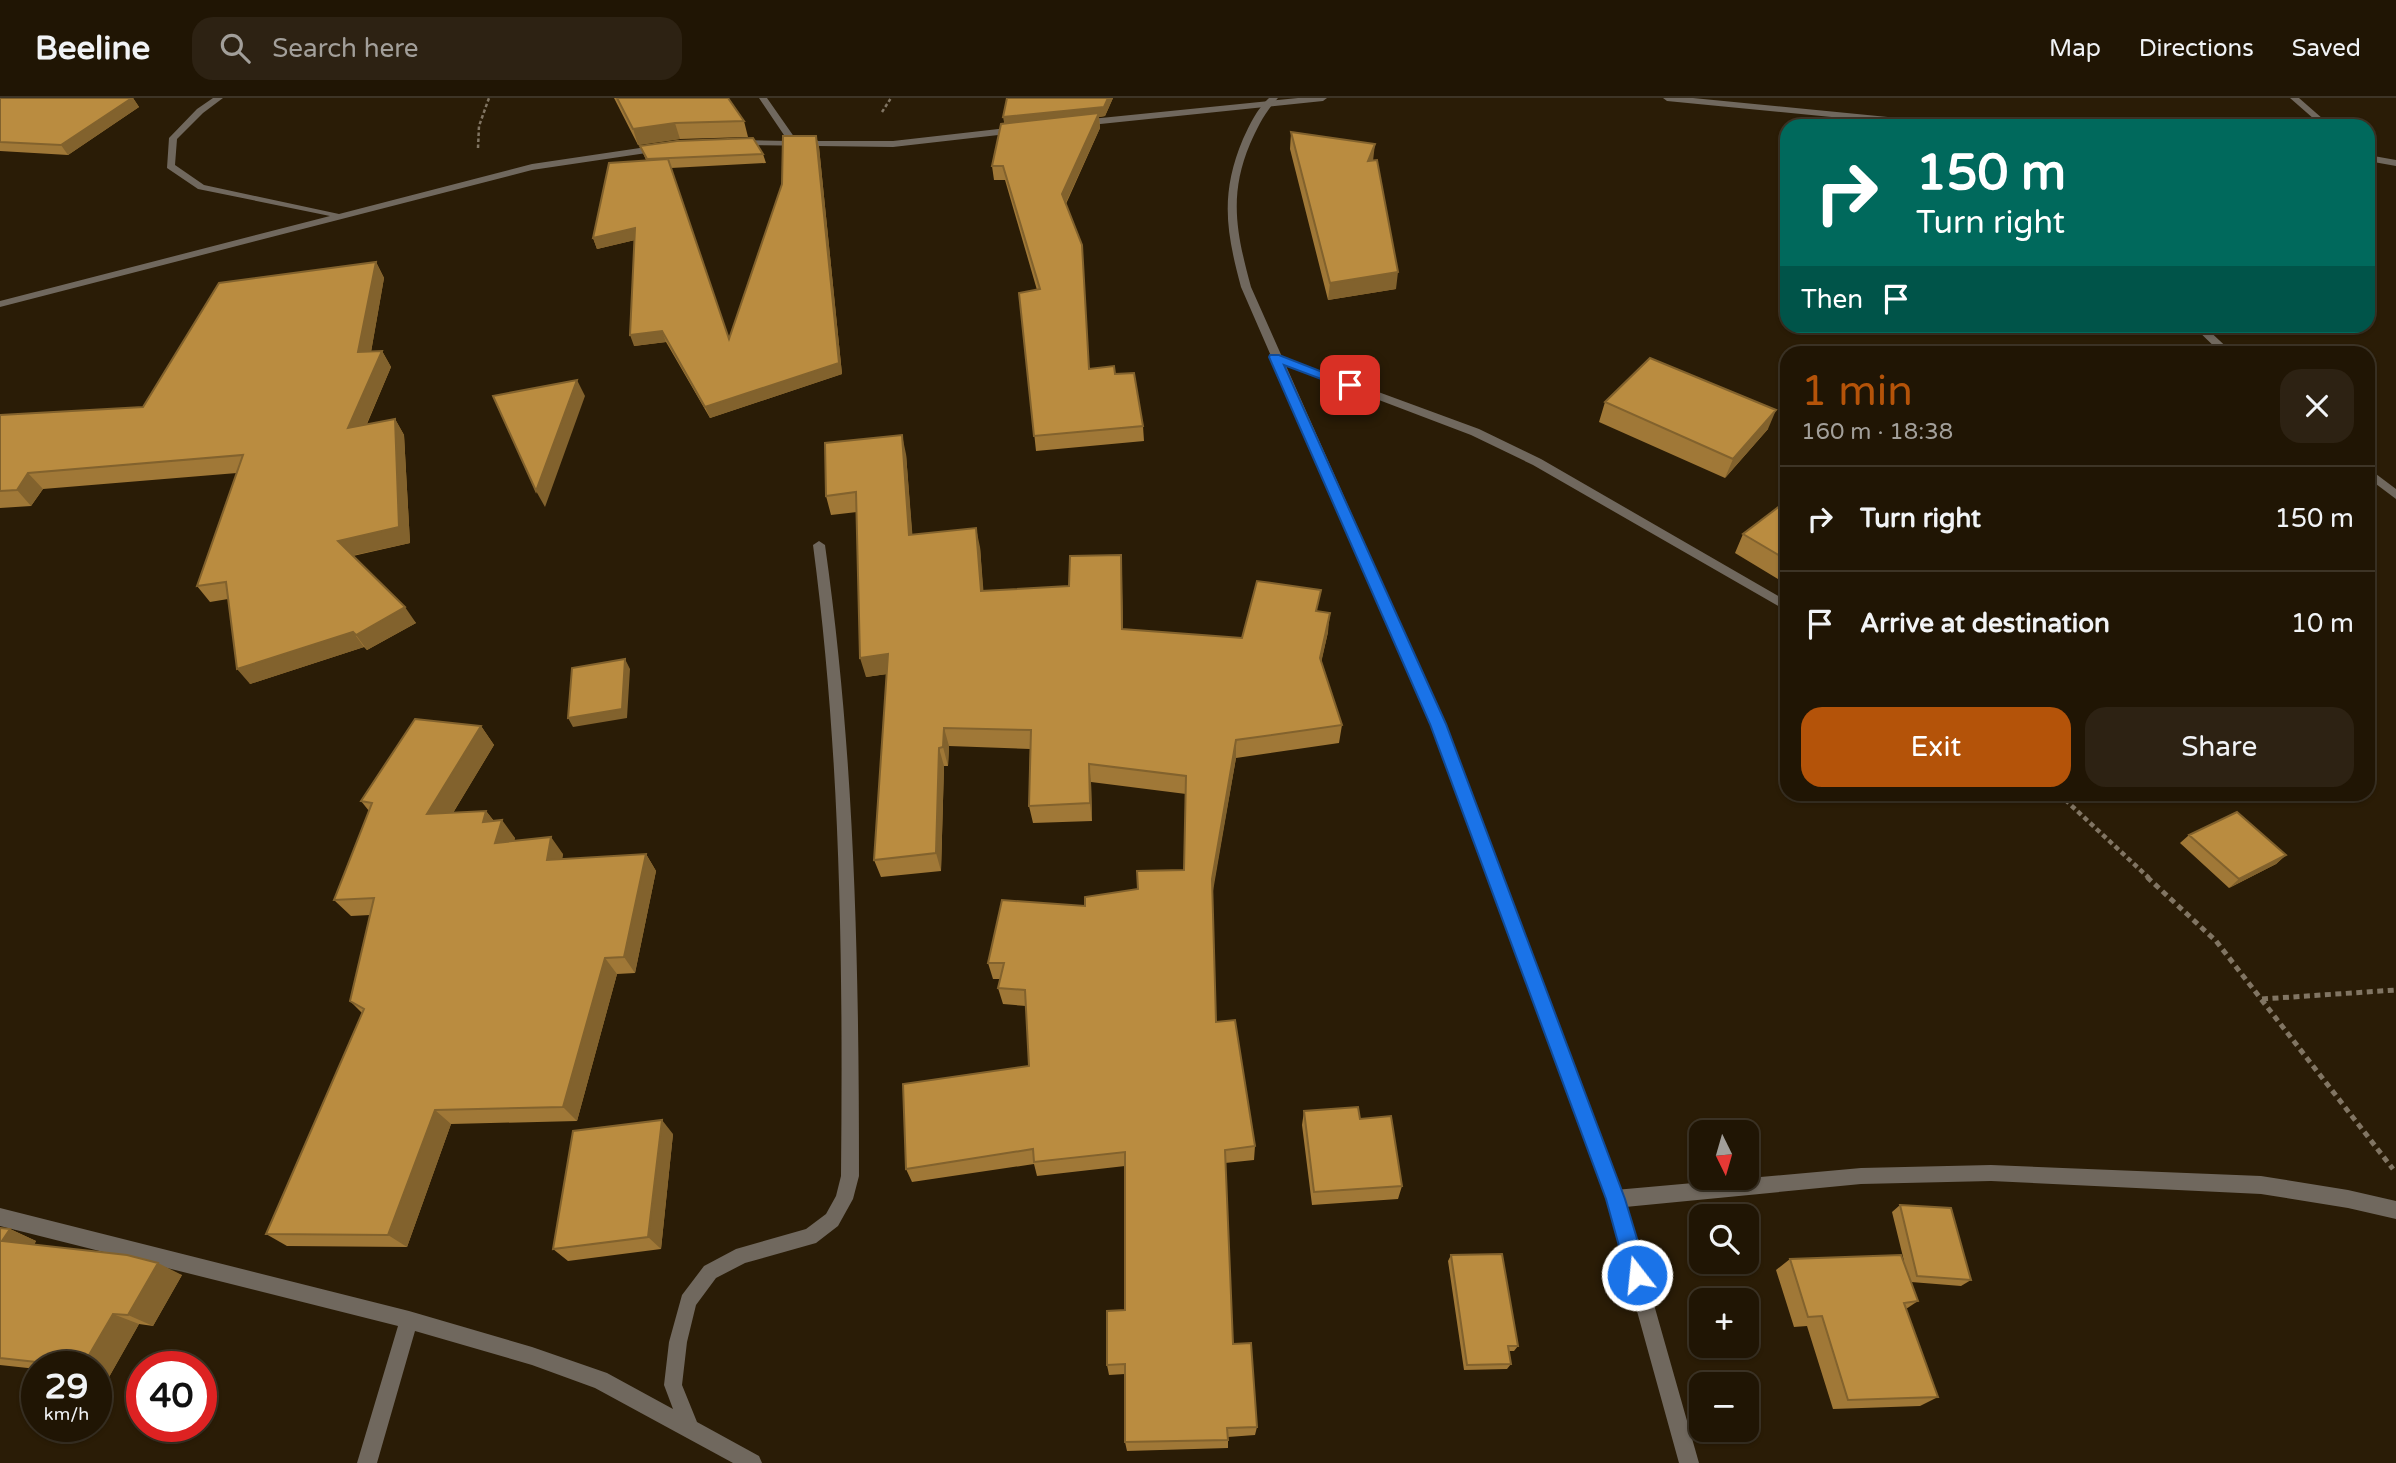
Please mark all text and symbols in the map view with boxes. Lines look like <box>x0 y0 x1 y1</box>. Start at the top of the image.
search box <box>192 17 682 80</box>
text: Beeline <box>35 29 150 68</box>
icon: search <box>216 29 254 67</box>
text: Search here <box>272 33 418 64</box>
text: Map <box>2049 34 2101 63</box>
text: Directions <box>2139 34 2254 63</box>
text: Saved <box>2292 34 2361 63</box>
text: 150 m <box>1916 144 2066 203</box>
icon: right <box>1801 147 1892 238</box>
text: Turn right <box>1916 204 2065 242</box>
icon: arrive <box>1877 280 1915 318</box>
text: Then <box>1801 284 1863 315</box>
pin <box>1320 355 1380 415</box>
icon: arrive <box>1331 366 1369 404</box>
text: 1 min <box>1801 366 1913 417</box>
button: close <box>2280 369 2354 443</box>
text: 160 m · 18:38 <box>1801 418 1953 446</box>
icon: right <box>1801 500 1839 538</box>
text: Turn right <box>1860 503 1981 534</box>
text: 150 m <box>2274 503 2354 534</box>
icon: arrive <box>1801 605 1839 643</box>
text: Arrive at destination <box>1860 608 2110 639</box>
text: 10 m <box>2291 608 2354 639</box>
button: Exit <box>1801 707 2071 787</box>
button: Share <box>2085 707 2354 787</box>
north arrow <box>1689 1120 1759 1190</box>
map controls <box>1689 1120 1759 1442</box>
button: search <box>1689 1204 1759 1274</box>
position arrow <box>1600 1238 1674 1312</box>
button: + <box>1689 1288 1759 1358</box>
speed limit sign: 40 <box>126 1351 217 1442</box>
text: 29 <box>45 1366 88 1408</box>
button: − <box>1689 1372 1759 1442</box>
text: km/h <box>44 1403 89 1425</box>

